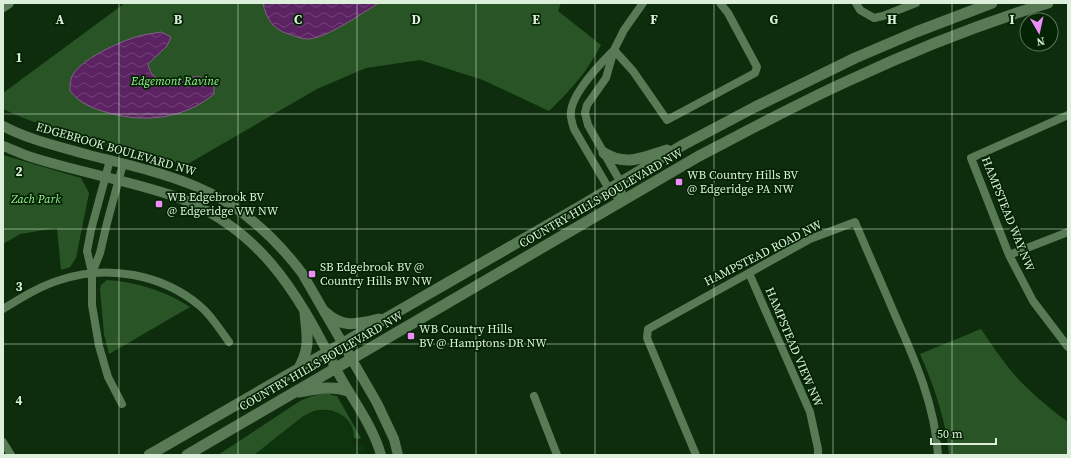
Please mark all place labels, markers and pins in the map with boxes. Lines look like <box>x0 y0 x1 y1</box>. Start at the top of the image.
place label: WB Country Hills BV @ Edgeridge PA NW <box>687 167 798 197</box>
marker: WB Country Hills BV @ Edgeridge PA NW <box>674 177 684 187</box>
place label: WB Edgebrook BV @ Edgeridge VW NW <box>167 189 279 219</box>
marker: WB Edgebrook BV @ Edgeridge VW NW <box>154 199 164 209</box>
place label: SB Edgebrook BV @ Country Hills BV NW <box>320 259 433 289</box>
marker: SB Edgebrook BV @ Country Hills BV NW <box>307 269 317 279</box>
place label: WB Country Hills BV @ Hamptons DR NW <box>419 321 547 351</box>
marker: WB Country Hills BV @ Hamptons DR NW <box>406 331 416 341</box>

